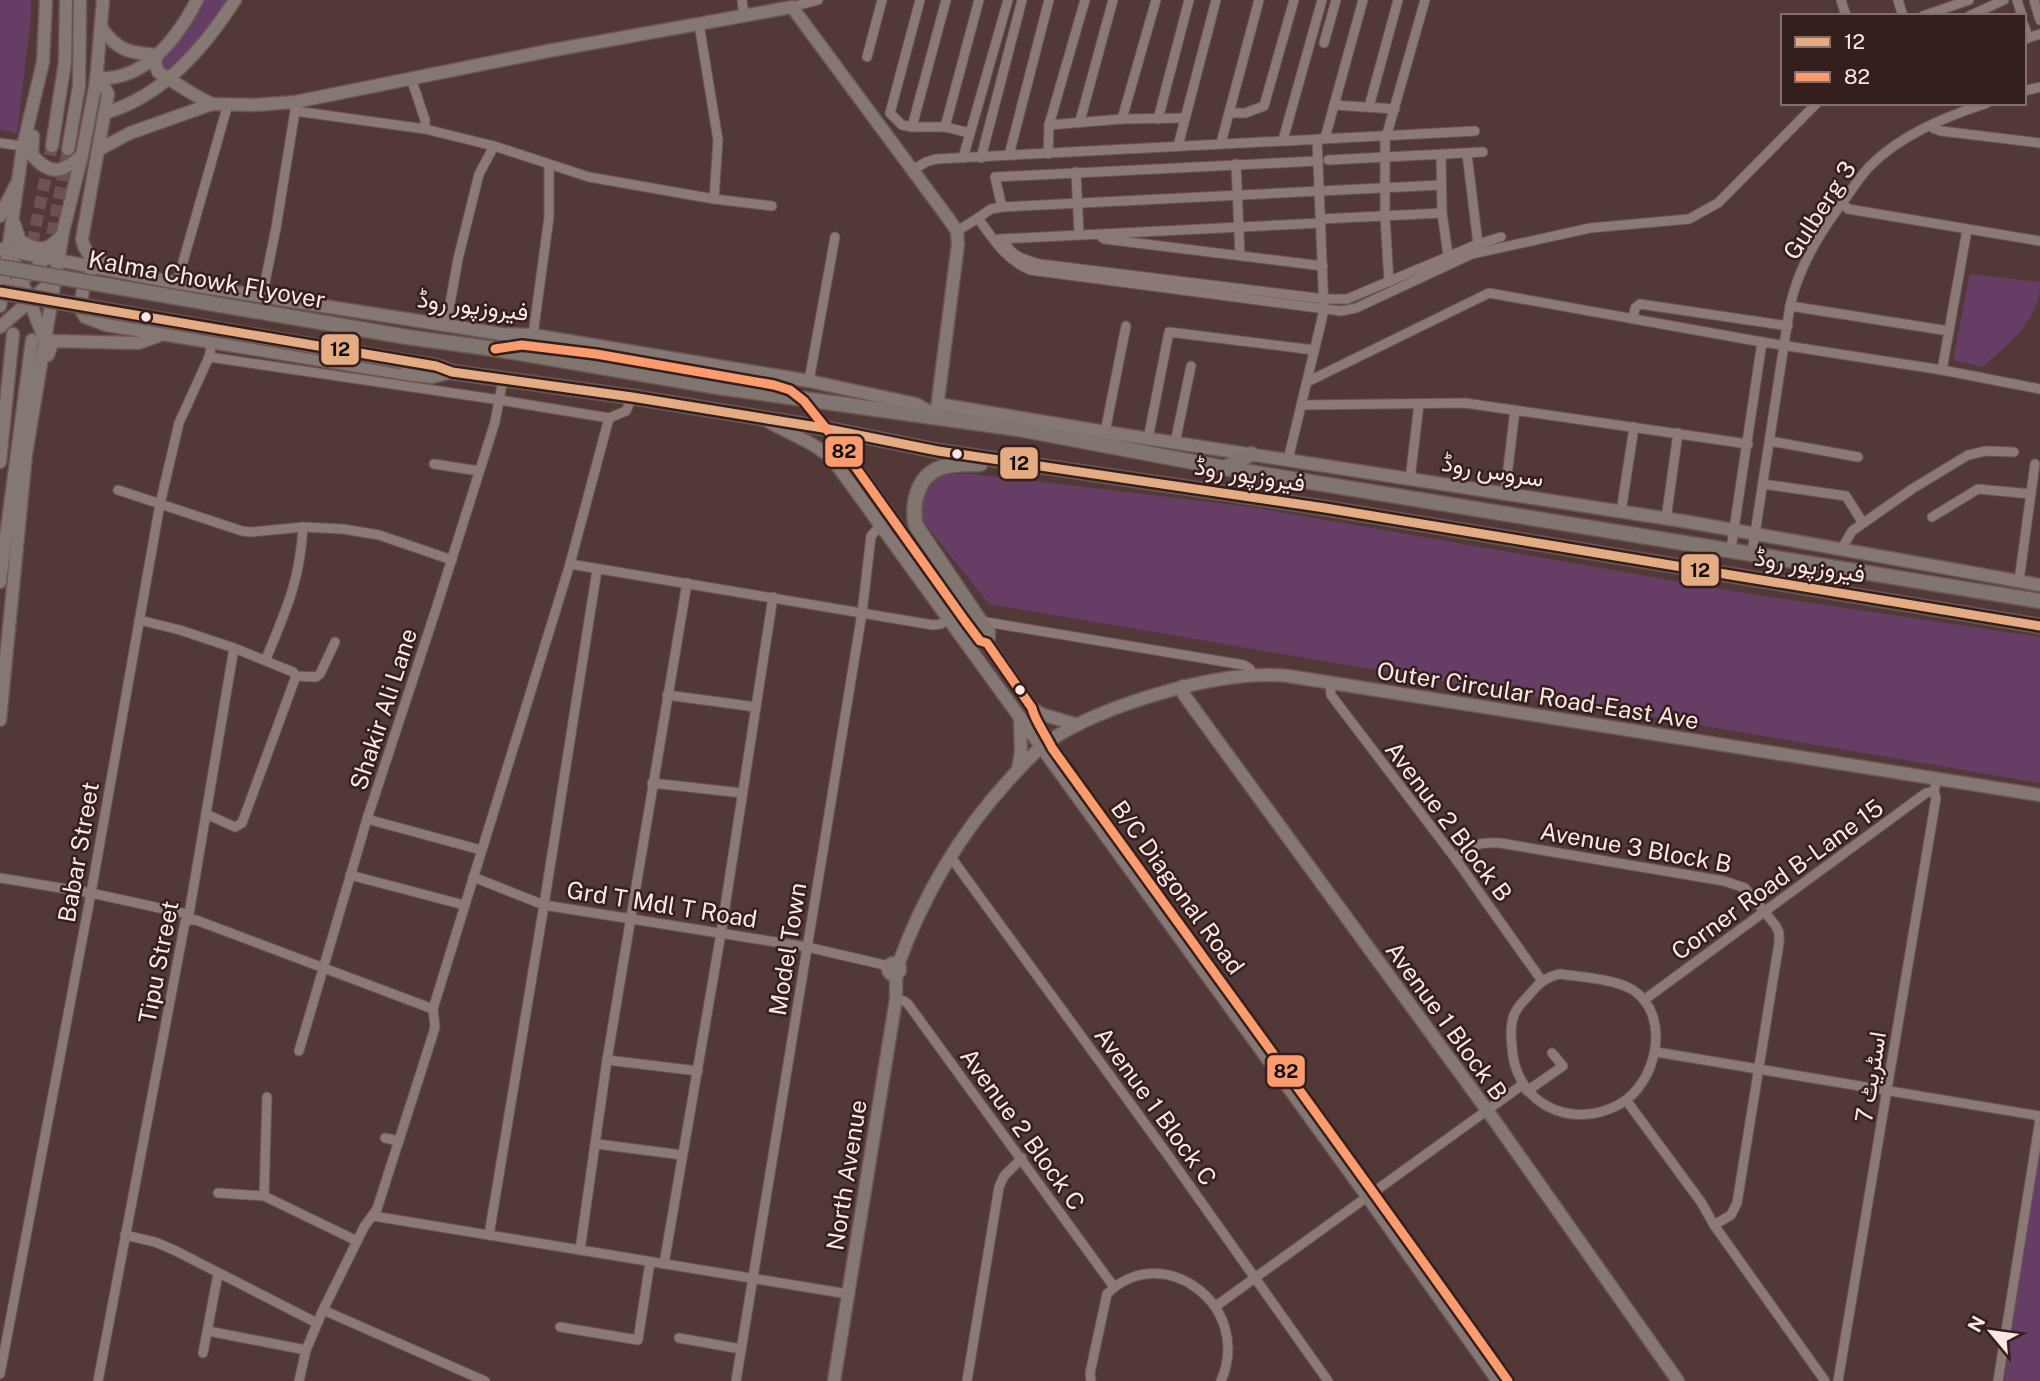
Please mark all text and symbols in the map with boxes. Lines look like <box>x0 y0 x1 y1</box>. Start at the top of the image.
legend <box>1781 14 2026 105</box>
text: 12 <box>1844 29 1865 54</box>
text: 82 <box>1844 64 1870 89</box>
street label: Gulberg 3 <box>1777 156 1861 264</box>
street label: Kalma Chowk Flyover <box>86 244 328 314</box>
street label: فیروزپور روڈ <box>415 284 530 329</box>
unlabelled marker <box>139 310 153 324</box>
line badge: 12 <box>320 333 360 366</box>
text: 12 <box>330 338 350 360</box>
line badge: 82 <box>824 435 864 468</box>
text: 82 <box>832 440 856 462</box>
line badge: 12 <box>999 446 1039 480</box>
unlabelled marker <box>950 447 964 461</box>
street label: سروس روڈ <box>1440 448 1546 494</box>
street label: فیروزپور روڈ <box>1192 451 1307 500</box>
text: 12 <box>1009 452 1029 474</box>
street label: فیروزپور روڈ <box>1752 542 1867 591</box>
line badge: 12 <box>1680 553 1720 587</box>
text: 12 <box>1690 559 1710 581</box>
street label: Shakir Ali Lane <box>344 625 422 793</box>
street label: Outer Circular Road-East Ave <box>1375 656 1701 734</box>
unlabelled marker <box>1013 683 1027 697</box>
street label: Avenue 2 Block B <box>1380 736 1518 906</box>
street label: Babar Street <box>52 780 104 924</box>
street label: Corner Road B-Lane 15 <box>1666 793 1888 965</box>
street label: B/C Diagonal Road <box>1106 795 1250 979</box>
street label: Avenue 3 Block B <box>1538 816 1734 878</box>
street label: Grd T Mdl T Road <box>565 875 759 933</box>
street label: Model Town <box>763 881 811 1017</box>
street label: Tipu Street <box>132 898 184 1026</box>
street label: Avenue 1 Block B <box>1380 937 1514 1105</box>
street label: Avenue 1 Block C <box>1089 1021 1223 1191</box>
street label: اسٹریٹ 7 <box>1849 1029 1893 1125</box>
street label: Avenue 2 Block C <box>955 1043 1091 1215</box>
line badge: 82 <box>1266 1054 1306 1088</box>
text: 82 <box>1274 1060 1298 1082</box>
street label: North Avenue <box>820 1098 872 1252</box>
north arrow <box>1956 1297 2026 1367</box>
text: N <box>1963 1312 1989 1336</box>

